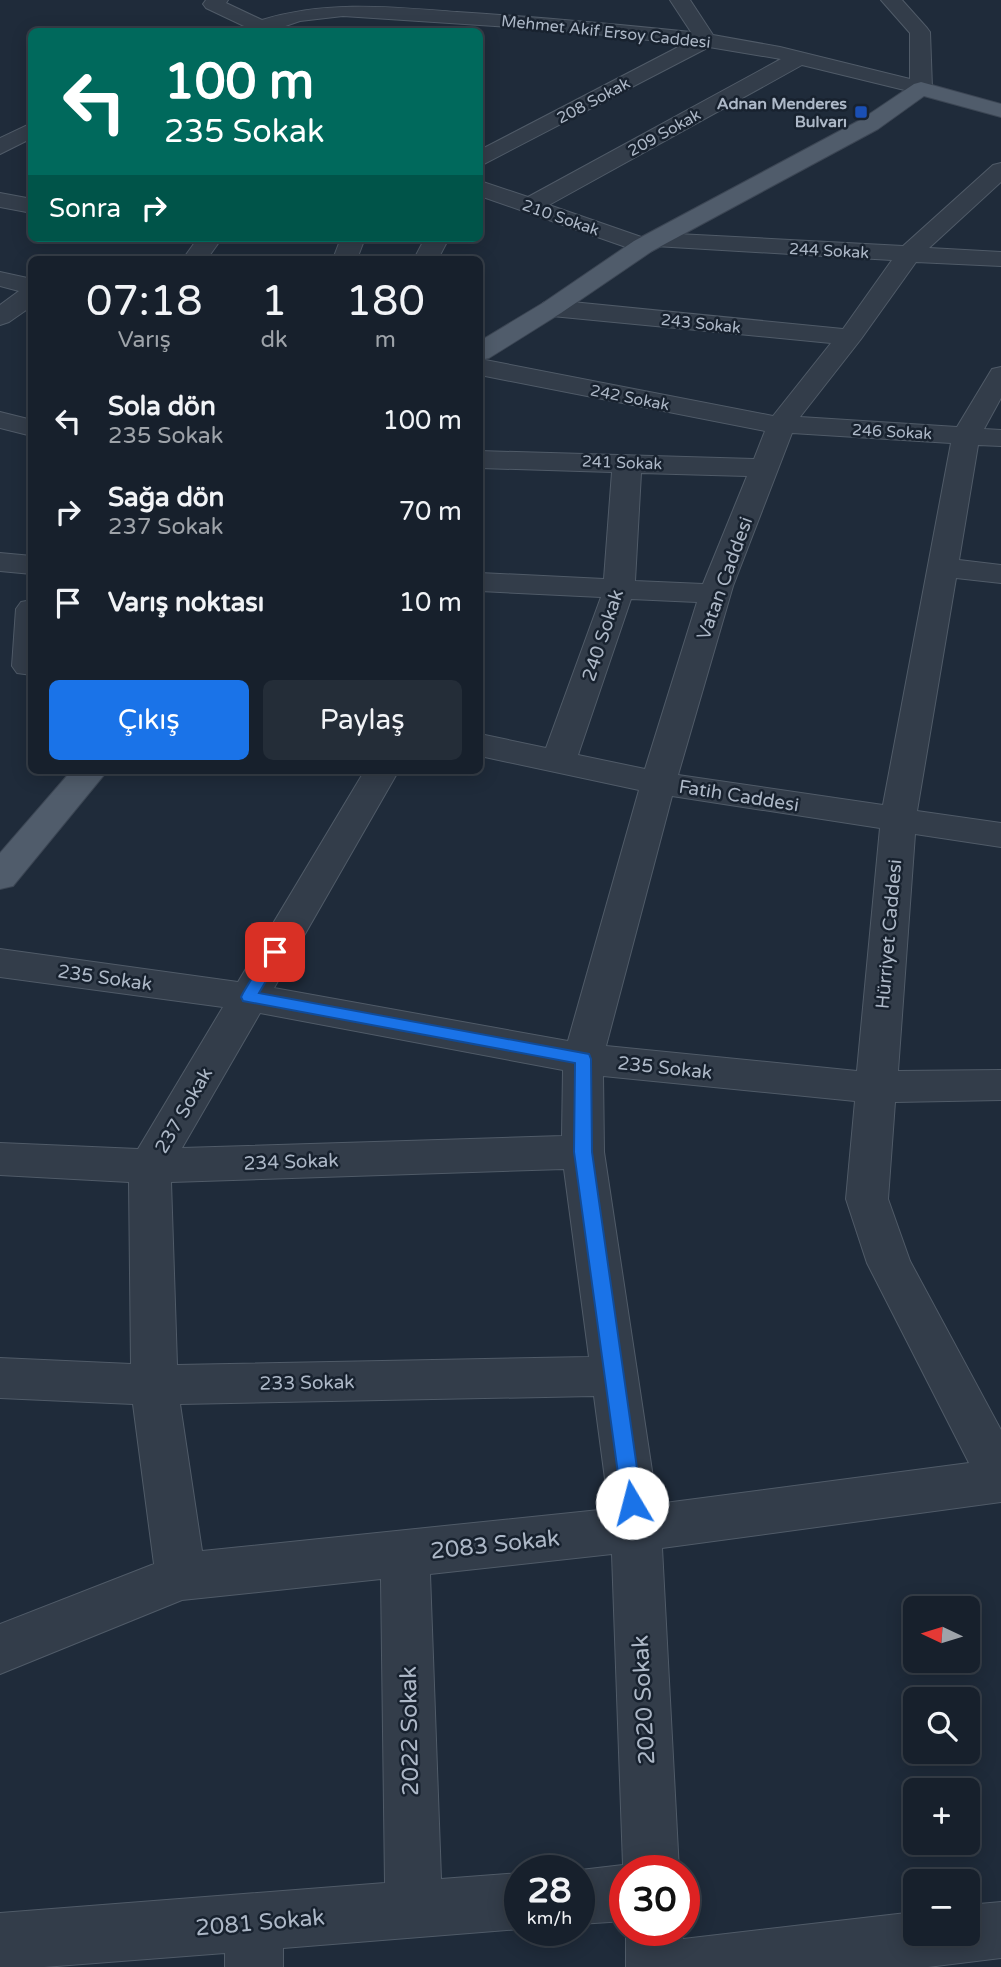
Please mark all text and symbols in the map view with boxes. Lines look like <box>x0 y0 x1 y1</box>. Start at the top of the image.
street label: Mehmet Akif Ersoy Caddesi <box>500 11 711 53</box>
text: 100 m <box>164 53 314 112</box>
icon: left <box>49 56 140 147</box>
street label: 208 Sokak <box>553 73 634 129</box>
place label: Adnan Menderes Bulvarı <box>717 94 847 132</box>
marker: Adnan Menderes Bulvarı <box>853 104 869 120</box>
street label: 209 Sokak <box>625 105 705 161</box>
text: 235 Sokak <box>164 113 324 151</box>
icon: right <box>135 189 173 227</box>
text: Sonra <box>49 193 121 224</box>
street label: 210 Sokak <box>520 195 602 241</box>
street label: 244 Sokak <box>788 239 870 263</box>
text: 07:18 <box>86 276 203 327</box>
text: 1 <box>261 276 287 327</box>
text: 180 <box>346 276 425 327</box>
street label: 243 Sokak <box>660 310 742 338</box>
text: Varış <box>118 326 171 354</box>
text: dk <box>261 326 288 354</box>
text: m <box>375 326 396 354</box>
street label: 242 Sokak <box>589 381 671 415</box>
text: Sola dön <box>108 391 216 422</box>
icon: left <box>49 402 87 440</box>
text: 100 m <box>382 405 462 436</box>
street label: 246 Sokak <box>851 420 933 444</box>
text: 235 Sokak <box>108 422 223 450</box>
street label: 241 Sokak <box>582 452 663 474</box>
text: Sağa dön <box>108 482 224 513</box>
icon: right <box>49 493 87 531</box>
text: 70 m <box>399 496 462 527</box>
text: 237 Sokak <box>108 513 223 541</box>
street label: Vatan Caddesi <box>692 514 757 643</box>
icon: arrive <box>49 584 87 622</box>
text: Varış noktası <box>108 587 264 618</box>
text: 10 m <box>399 587 462 618</box>
street label: 240 Sokak <box>578 587 628 684</box>
button: Çıkış <box>49 680 249 760</box>
button: Paylaş <box>263 680 462 760</box>
street label: Fatih Caddesi <box>677 776 801 816</box>
street label: Hürriyet Caddesi <box>871 858 907 1010</box>
pin <box>245 922 305 982</box>
icon: arrive <box>256 933 294 971</box>
street label: 235 Sokak <box>56 960 154 996</box>
street label: 235 Sokak <box>616 1052 713 1084</box>
street label: 237 Sokak <box>151 1064 217 1157</box>
street label: 234 Sokak <box>243 1149 339 1175</box>
street label: 233 Sokak <box>259 1371 355 1395</box>
position arrow <box>595 1466 669 1540</box>
street label: 2083 Sokak <box>429 1524 561 1566</box>
north arrow <box>903 1596 980 1673</box>
map controls <box>903 1596 980 1946</box>
street label: 2020 Sokak <box>627 1634 661 1765</box>
street label: 2022 Sokak <box>395 1666 425 1796</box>
button: search <box>903 1687 980 1764</box>
button: + <box>903 1778 980 1855</box>
speed limit sign: 30 <box>609 1855 700 1946</box>
button: − <box>903 1869 980 1946</box>
text: 28 <box>528 1870 571 1912</box>
street label: 2081 Sokak <box>194 1903 326 1943</box>
text: km/h <box>527 1907 572 1929</box>

